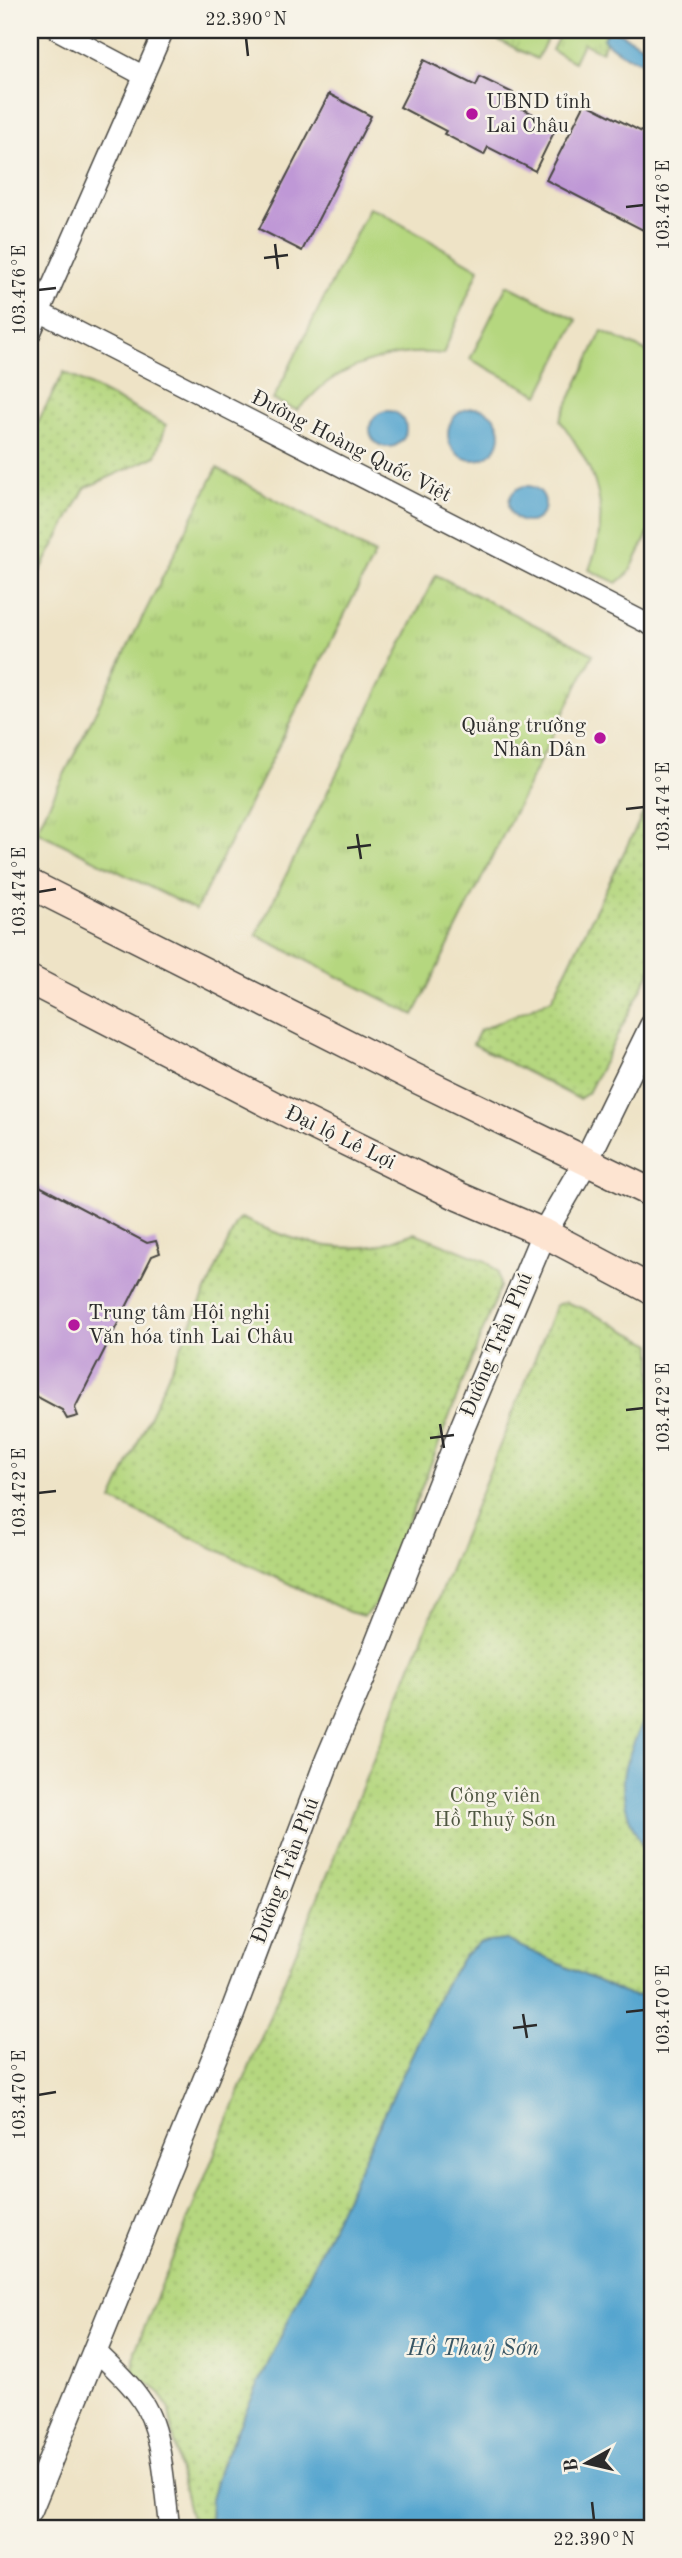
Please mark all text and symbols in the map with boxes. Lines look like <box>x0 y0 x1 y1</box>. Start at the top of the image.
text: 22.390°N <box>205 11 287 29</box>
place label: UBND tỉnh Lai Châu <box>486 92 591 137</box>
marker: UBND tỉnh Lai Châu <box>464 106 480 122</box>
text: 103.476°E <box>655 160 673 250</box>
text: 103.476°E <box>11 245 29 335</box>
street label: Đường Hoàng Quốc Việt <box>248 386 455 507</box>
place label: Quảng trường Nhân Dân <box>461 716 587 761</box>
marker: Quảng trường Nhân Dân <box>592 730 608 746</box>
text: 103.474°E <box>655 762 673 852</box>
text: 103.474°E <box>11 847 29 937</box>
street label: Đại lộ Lê Lợi <box>282 1102 398 1174</box>
street label: Đường Trần Phú <box>455 1269 537 1420</box>
place label: Trung tâm Hội nghị Văn hóa tỉnh Lai Châu <box>88 1303 293 1348</box>
marker: Trung tâm Hội nghị Văn hóa tỉnh Lai Châu <box>66 1317 82 1333</box>
text: 103.472°E <box>655 1363 673 1453</box>
text: 103.472°E <box>11 1448 29 1538</box>
park label: Công viên Hồ Thuỷ Sơn <box>434 1786 556 1831</box>
street label: Đường Trần Phú <box>247 1794 323 1947</box>
text: 103.470°E <box>655 1965 673 2055</box>
text: 103.470°E <box>11 2050 29 2140</box>
water label: Hồ Thuỷ Sơn <box>406 2335 539 2361</box>
north arrow <box>552 2428 622 2498</box>
text: B <box>562 2457 583 2473</box>
text: 22.390°N <box>553 2531 635 2549</box>

